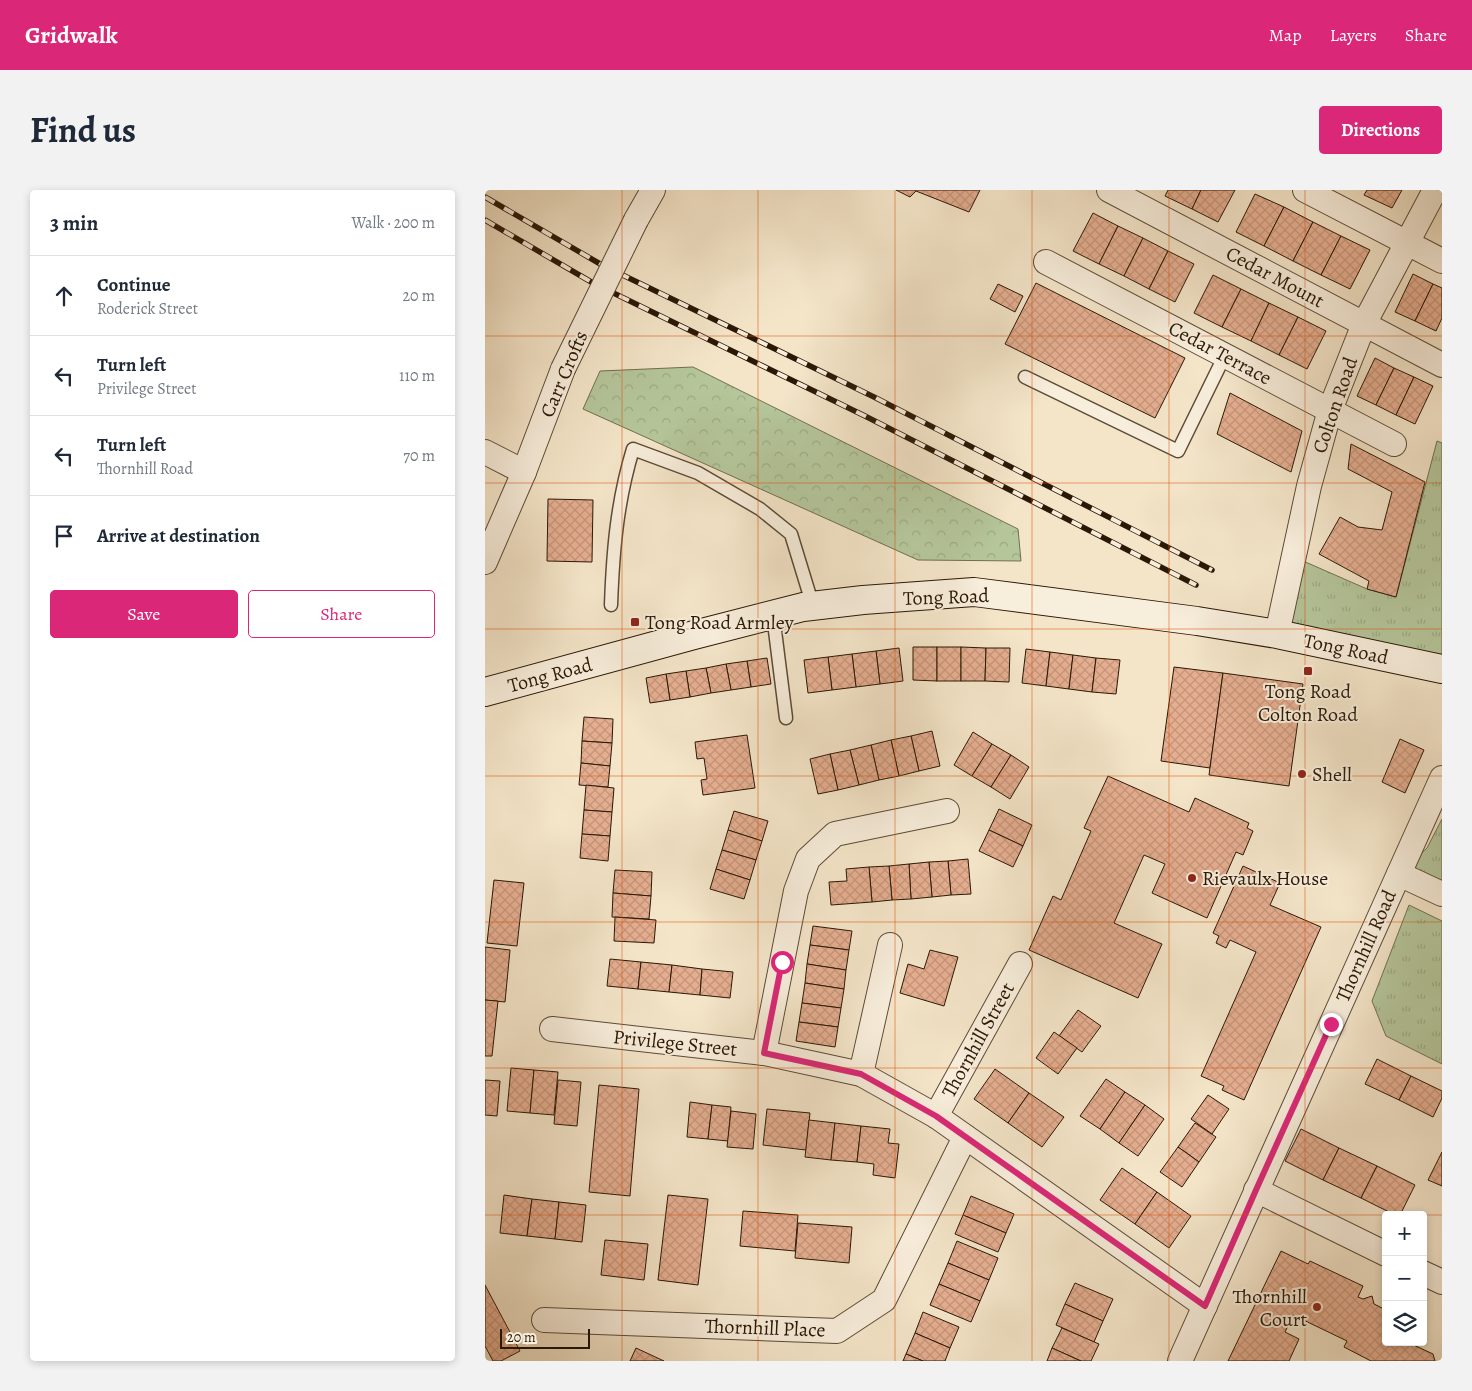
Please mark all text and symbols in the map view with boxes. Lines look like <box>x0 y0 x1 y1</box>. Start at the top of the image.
text: Gridwalk <box>25 19 118 51</box>
text: Map <box>1269 23 1302 47</box>
text: Layers <box>1330 23 1377 47</box>
text: Share <box>1405 23 1447 47</box>
text: Find us <box>30 106 136 154</box>
button: Directions <box>1319 106 1442 154</box>
text: 3 min <box>50 209 98 237</box>
text: Walk · 200 m <box>351 212 435 234</box>
street label: Cedar Mount <box>1221 240 1329 314</box>
text: Continue <box>97 272 171 298</box>
icon: ahead <box>50 282 78 310</box>
text: 20 m <box>402 285 435 307</box>
text: Roderick Street <box>97 298 198 320</box>
street label: Cedar Terrace <box>1164 315 1276 391</box>
street label: Carr Crofts <box>534 327 594 421</box>
text: Turn left <box>97 352 166 378</box>
street label: Colton Road <box>1306 353 1364 457</box>
icon: left <box>50 362 78 390</box>
text: 110 m <box>399 365 435 387</box>
text: Privilege Street <box>97 378 197 400</box>
text: Turn left <box>97 432 166 458</box>
icon: left <box>50 442 78 470</box>
text: 70 m <box>403 445 435 467</box>
text: Thornhill Road <box>97 458 193 480</box>
icon: arrive <box>50 522 78 550</box>
text: Arrive at destination <box>97 523 260 549</box>
street label: Tong Road <box>902 582 990 612</box>
button: Save <box>50 590 238 638</box>
button: Share <box>248 590 435 638</box>
place label: Tong Road Armley <box>645 609 795 636</box>
marker: Tong Road Armley <box>629 616 641 628</box>
street label: Tong Road <box>1301 627 1391 671</box>
street label: Tong Road <box>505 651 595 699</box>
marker: Tong Road Colton Road <box>1302 665 1314 677</box>
place label: Tong Road Colton Road <box>1258 678 1358 728</box>
place label: Shell <box>1312 761 1352 788</box>
marker: Shell <box>1296 768 1308 780</box>
place label: Rievaulx House <box>1202 865 1328 892</box>
marker: Rievaulx House <box>1186 872 1198 884</box>
street label: Thornhill Road <box>1329 885 1403 1006</box>
route start <box>771 951 794 974</box>
street label: Thornhill Street <box>935 977 1021 1102</box>
route end <box>1320 1013 1343 1036</box>
street label: Privilege Street <box>612 1023 739 1063</box>
map controls <box>1382 1211 1427 1346</box>
button: + <box>1382 1211 1427 1256</box>
button: − <box>1382 1256 1427 1301</box>
place label: Thornhill Court <box>1233 1283 1307 1333</box>
marker: Thornhill Court <box>1311 1301 1323 1313</box>
button: layers <box>1382 1301 1427 1346</box>
street label: Thornhill Place <box>704 1312 826 1344</box>
scale bar <box>500 1326 590 1349</box>
text: 20 m <box>507 1328 536 1347</box>

